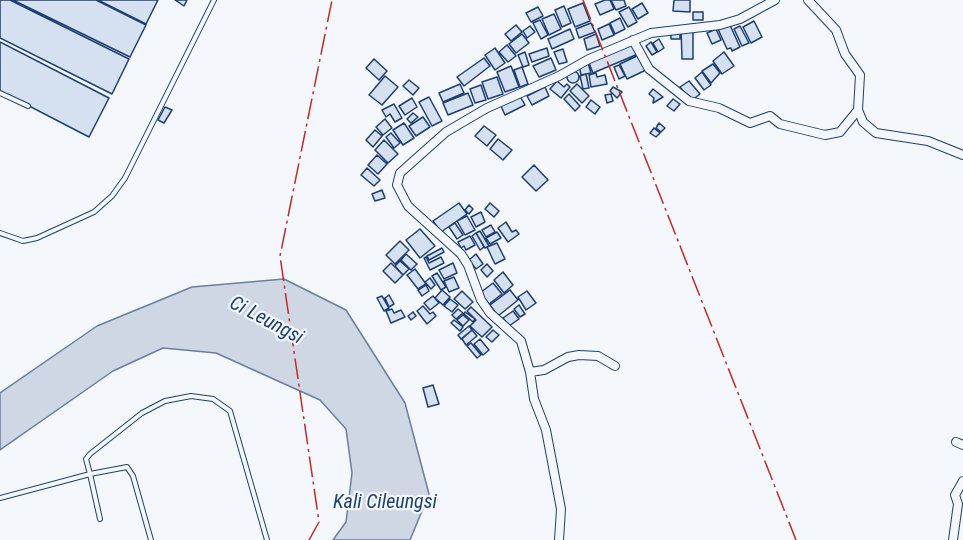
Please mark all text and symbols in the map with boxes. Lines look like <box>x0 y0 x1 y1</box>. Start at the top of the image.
water label: Ci Leungsi <box>225 292 307 350</box>
water label: Kali Cileungsi <box>333 491 437 515</box>

